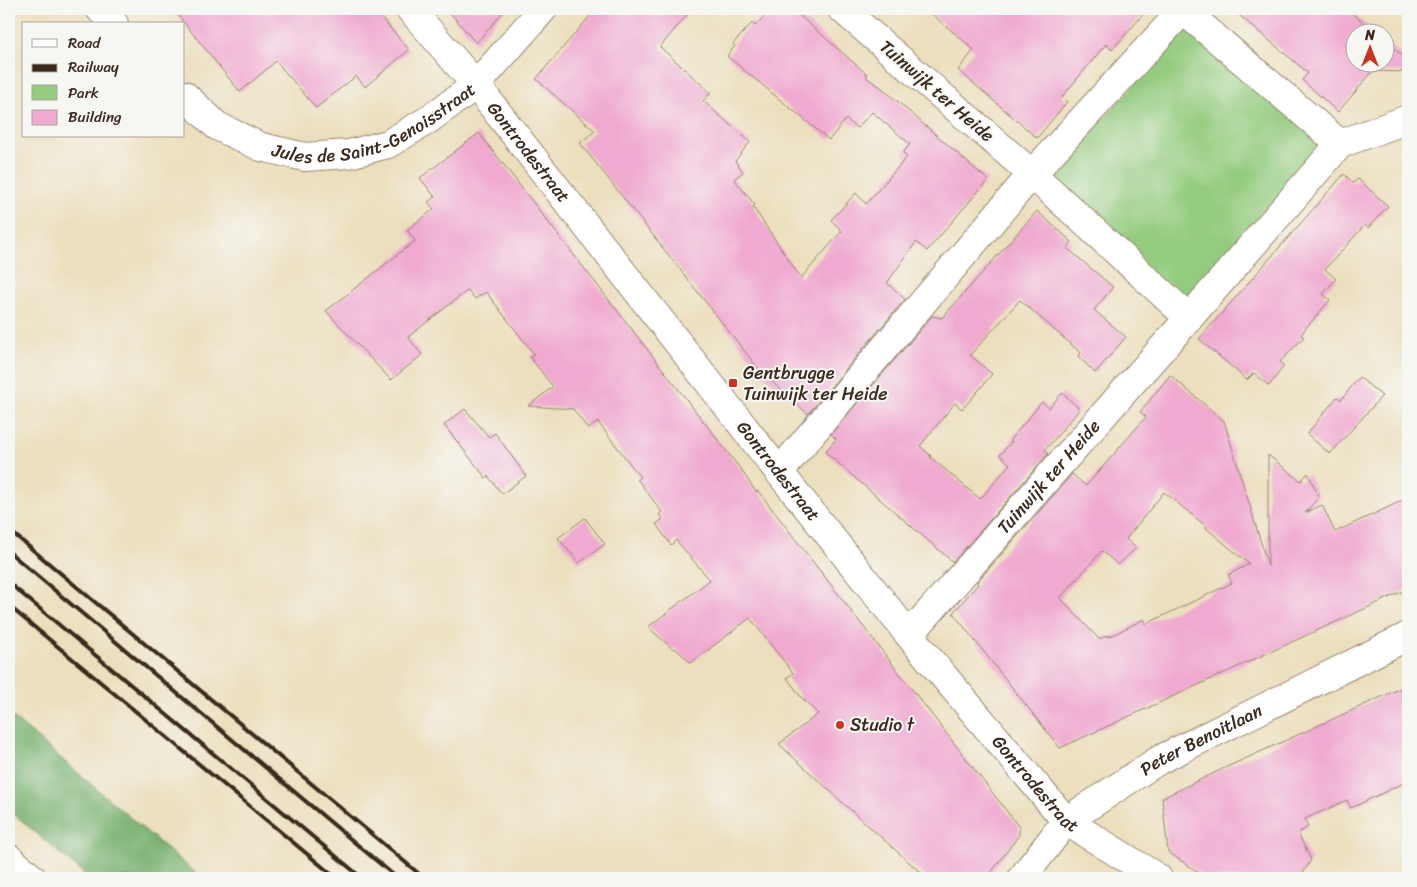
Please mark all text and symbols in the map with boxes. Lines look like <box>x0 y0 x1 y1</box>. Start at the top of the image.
legend <box>22 22 185 138</box>
north arrow <box>1344 22 1394 72</box>
text: N <box>1364 23 1375 48</box>
text: Road <box>68 30 101 56</box>
street label: Tuinwijk ter Heide <box>872 32 1002 150</box>
text: Railway <box>68 54 119 80</box>
street label: Jules de Saint-Genoisstraat <box>268 74 483 173</box>
text: Park <box>68 80 99 106</box>
street label: Gontrodestraat <box>479 94 579 210</box>
text: Building <box>68 104 122 130</box>
place label: Gentbrugge Tuinwijk ter Heide <box>743 357 888 410</box>
marker: Gentbrugge Tuinwijk ter Heide <box>727 377 739 389</box>
street label: Tuinwijk ter Heide <box>989 412 1109 542</box>
street label: Gontrodestraat <box>728 413 829 529</box>
street label: Peter Benoitlaan <box>1133 695 1268 785</box>
place label: Studio t <box>850 709 915 741</box>
marker: Studio t <box>834 719 846 731</box>
street label: Gontrodestraat <box>984 727 1085 841</box>

